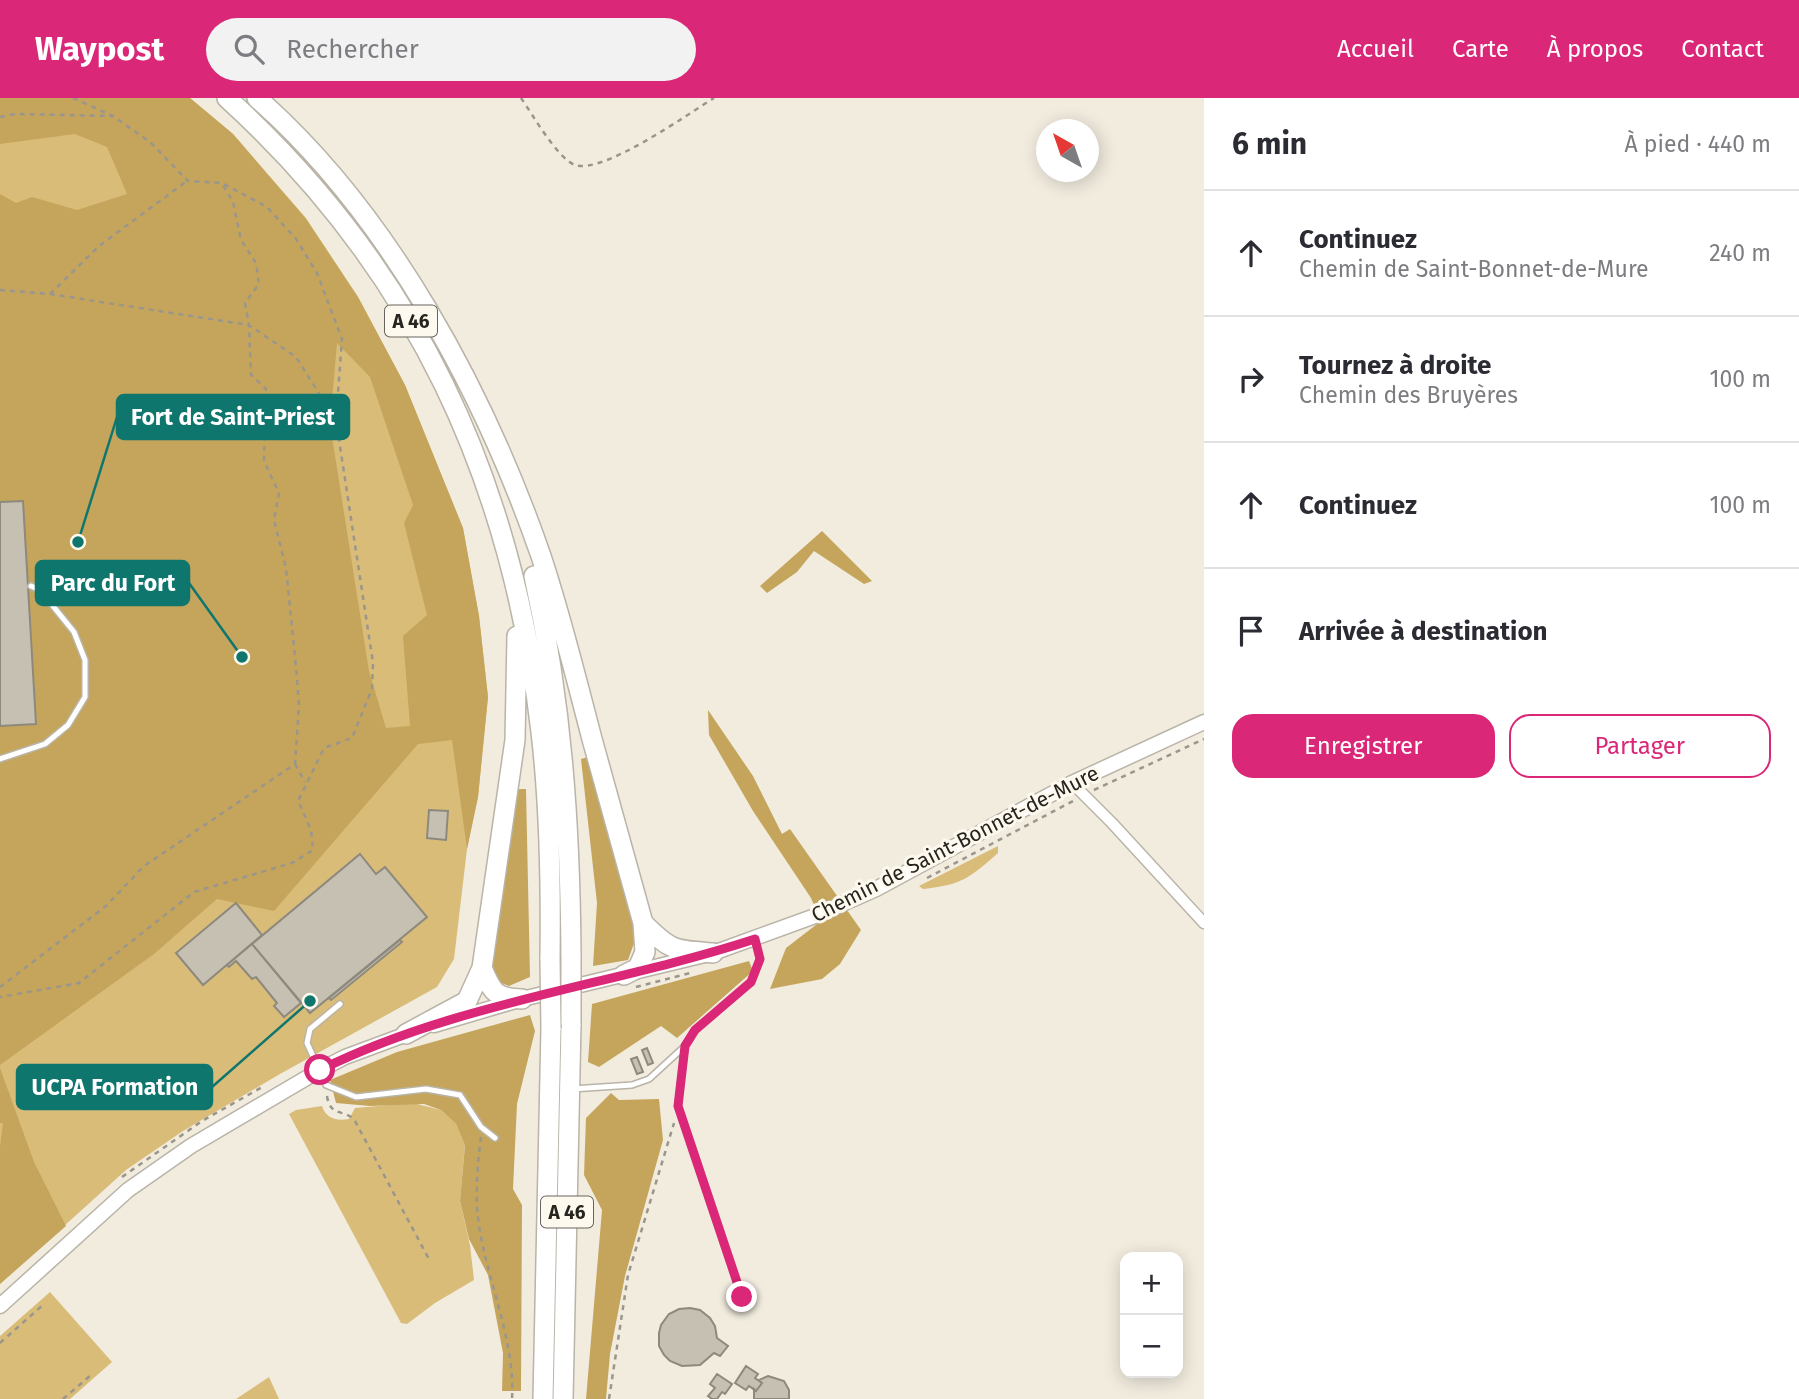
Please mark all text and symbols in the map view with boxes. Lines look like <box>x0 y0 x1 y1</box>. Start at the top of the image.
search box <box>206 18 696 81</box>
text: Waypost <box>35 29 164 69</box>
icon: search <box>230 30 268 68</box>
text: Rechercher <box>286 34 419 65</box>
text: Accueil <box>1337 35 1414 63</box>
text: Carte <box>1452 35 1509 63</box>
text: À propos <box>1547 35 1643 63</box>
text: Contact <box>1681 35 1764 63</box>
north arrow <box>1036 119 1099 182</box>
text: 6 min <box>1232 126 1307 162</box>
text: À pied · 440 m <box>1624 130 1771 158</box>
text: Continuez <box>1299 224 1417 255</box>
icon: ahead <box>1232 234 1270 272</box>
text: 240 m <box>1709 239 1771 267</box>
text: Chemin de Saint-Bonnet-de-Mure <box>1299 255 1649 283</box>
road number: A 46 <box>385 306 437 336</box>
text: Tournez à droite <box>1299 350 1491 381</box>
icon: right <box>1232 360 1270 398</box>
text: 100 m <box>1710 365 1771 393</box>
text: Chemin des Bruyères <box>1299 381 1518 409</box>
callout: Fort de Saint-Priest <box>117 395 349 439</box>
text: Fort de Saint-Priest <box>131 403 336 431</box>
icon: ahead <box>1232 486 1270 524</box>
text: Continuez <box>1299 490 1417 521</box>
text: 100 m <box>1710 491 1771 519</box>
callout: Parc du Fort <box>36 561 189 605</box>
text: Parc du Fort <box>51 569 176 597</box>
icon: arrive <box>1232 612 1270 650</box>
text: Arrivée à destination <box>1299 616 1548 647</box>
button: Enregistrer <box>1232 714 1495 778</box>
button: Partager <box>1509 714 1771 778</box>
street label: Chemin de Saint-Bonnet-de-Mure <box>807 760 1103 928</box>
route start <box>304 1054 335 1085</box>
callout: UCPA Formation <box>17 1065 212 1109</box>
text: UCPA Formation <box>32 1073 198 1101</box>
road number: A 46 <box>541 1196 593 1228</box>
map controls <box>1120 1252 1183 1378</box>
button: + <box>1120 1252 1183 1315</box>
route end <box>726 1281 757 1312</box>
button: − <box>1120 1315 1183 1378</box>

